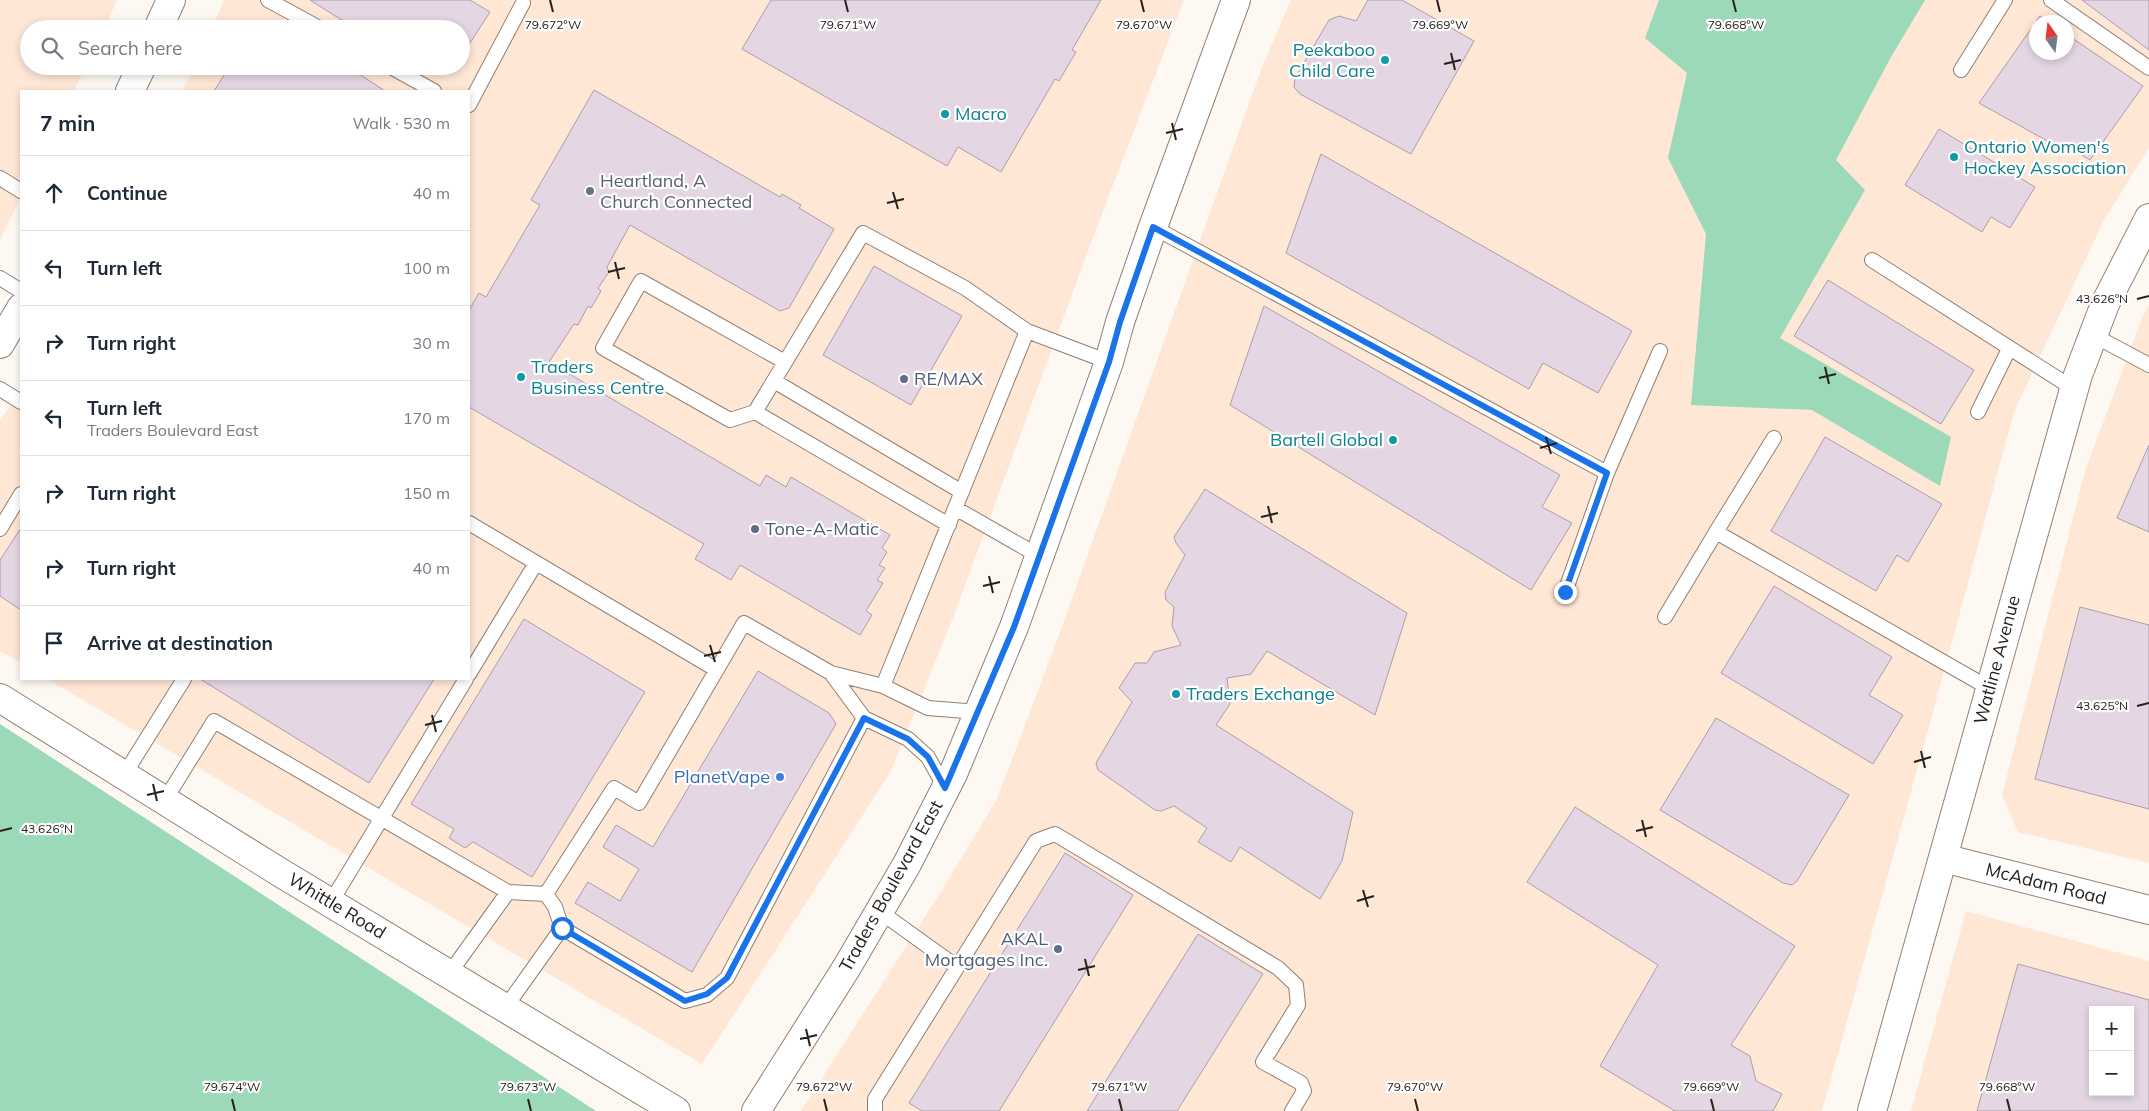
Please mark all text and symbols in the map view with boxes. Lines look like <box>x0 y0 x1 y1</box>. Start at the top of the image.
north arrow <box>2029 15 2074 60</box>
text: 79.672°W <box>525 17 581 32</box>
text: 79.671°W <box>820 17 876 32</box>
text: 79.670°W <box>1116 17 1172 32</box>
text: 79.669°W <box>1412 17 1468 32</box>
text: 79.668°W <box>1708 17 1764 32</box>
search box <box>20 20 470 75</box>
icon: search <box>38 34 66 62</box>
text: Search here <box>78 36 182 60</box>
place label: Peekaboo Child Care <box>1289 38 1375 82</box>
marker: Peekaboo Child Care <box>1379 54 1391 66</box>
place label: Macro <box>955 102 1007 125</box>
marker: Macro <box>939 108 951 120</box>
text: 7 min <box>40 110 95 136</box>
text: Walk · 530 m <box>352 113 450 133</box>
place label: Ontario Women's Hockey Association <box>1964 135 2127 179</box>
marker: Ontario Women's Hockey Association <box>1948 151 1960 163</box>
place label: Heartland, A Church Connected <box>600 169 752 213</box>
icon: ahead <box>40 179 68 207</box>
text: Continue <box>87 181 167 205</box>
text: 40 m <box>413 183 450 203</box>
marker: Heartland, A Church Connected <box>584 185 596 197</box>
icon: left <box>40 254 68 282</box>
text: Turn left <box>87 256 162 280</box>
text: 100 m <box>403 258 450 278</box>
text: 43.626°N <box>2076 291 2128 306</box>
icon: right <box>40 329 68 357</box>
text: Turn right <box>87 331 176 355</box>
text: 30 m <box>413 333 450 353</box>
place label: Traders Business Centre <box>531 355 664 399</box>
place label: RE/MAX <box>914 367 983 390</box>
marker: Traders Business Centre <box>515 371 527 383</box>
marker: RE/MAX <box>898 373 910 385</box>
text: Turn left <box>87 396 162 420</box>
icon: left <box>40 404 68 432</box>
text: 170 m <box>403 408 450 428</box>
text: Traders Boulevard East <box>87 420 258 440</box>
place label: Bartell Global <box>1270 428 1383 451</box>
marker: Bartell Global <box>1387 434 1399 446</box>
icon: right <box>40 479 68 507</box>
text: Turn right <box>87 481 176 505</box>
text: 150 m <box>403 483 450 503</box>
place label: Tone-A-Matic <box>765 517 879 540</box>
marker: Tone-A-Matic <box>749 523 761 535</box>
icon: right <box>40 554 68 582</box>
text: Turn right <box>87 556 176 580</box>
text: 40 m <box>413 558 450 578</box>
route end <box>1554 581 1577 604</box>
street label: Watline Avenue <box>1968 593 2025 727</box>
icon: arrive <box>40 629 68 657</box>
text: Arrive at destination <box>87 631 273 655</box>
place label: Traders Exchange <box>1186 682 1335 705</box>
marker: Traders Exchange <box>1170 688 1182 700</box>
text: 43.625°N <box>2076 698 2128 713</box>
place label: PlanetVape <box>674 765 770 788</box>
marker: PlanetVape <box>774 771 786 783</box>
street label: Traders Boulevard East <box>834 796 947 976</box>
text: 43.626°N <box>21 821 73 836</box>
street label: McAdam Road <box>1983 857 2109 910</box>
street label: Whittle Road <box>284 867 390 944</box>
route start <box>551 917 574 940</box>
place label: AKAL Mortgages Inc. <box>925 927 1048 971</box>
marker: AKAL Mortgages Inc. <box>1052 943 1064 955</box>
map controls <box>2089 1006 2134 1096</box>
button: + <box>2089 1006 2134 1051</box>
button: − <box>2089 1051 2134 1096</box>
text: 79.674°W <box>204 1079 260 1094</box>
text: 79.673°W <box>500 1079 556 1094</box>
text: 79.672°W <box>796 1079 852 1094</box>
text: 79.671°W <box>1091 1079 1147 1094</box>
text: 79.670°W <box>1387 1079 1443 1094</box>
text: 79.669°W <box>1683 1079 1739 1094</box>
text: 79.668°W <box>1979 1079 2035 1094</box>

